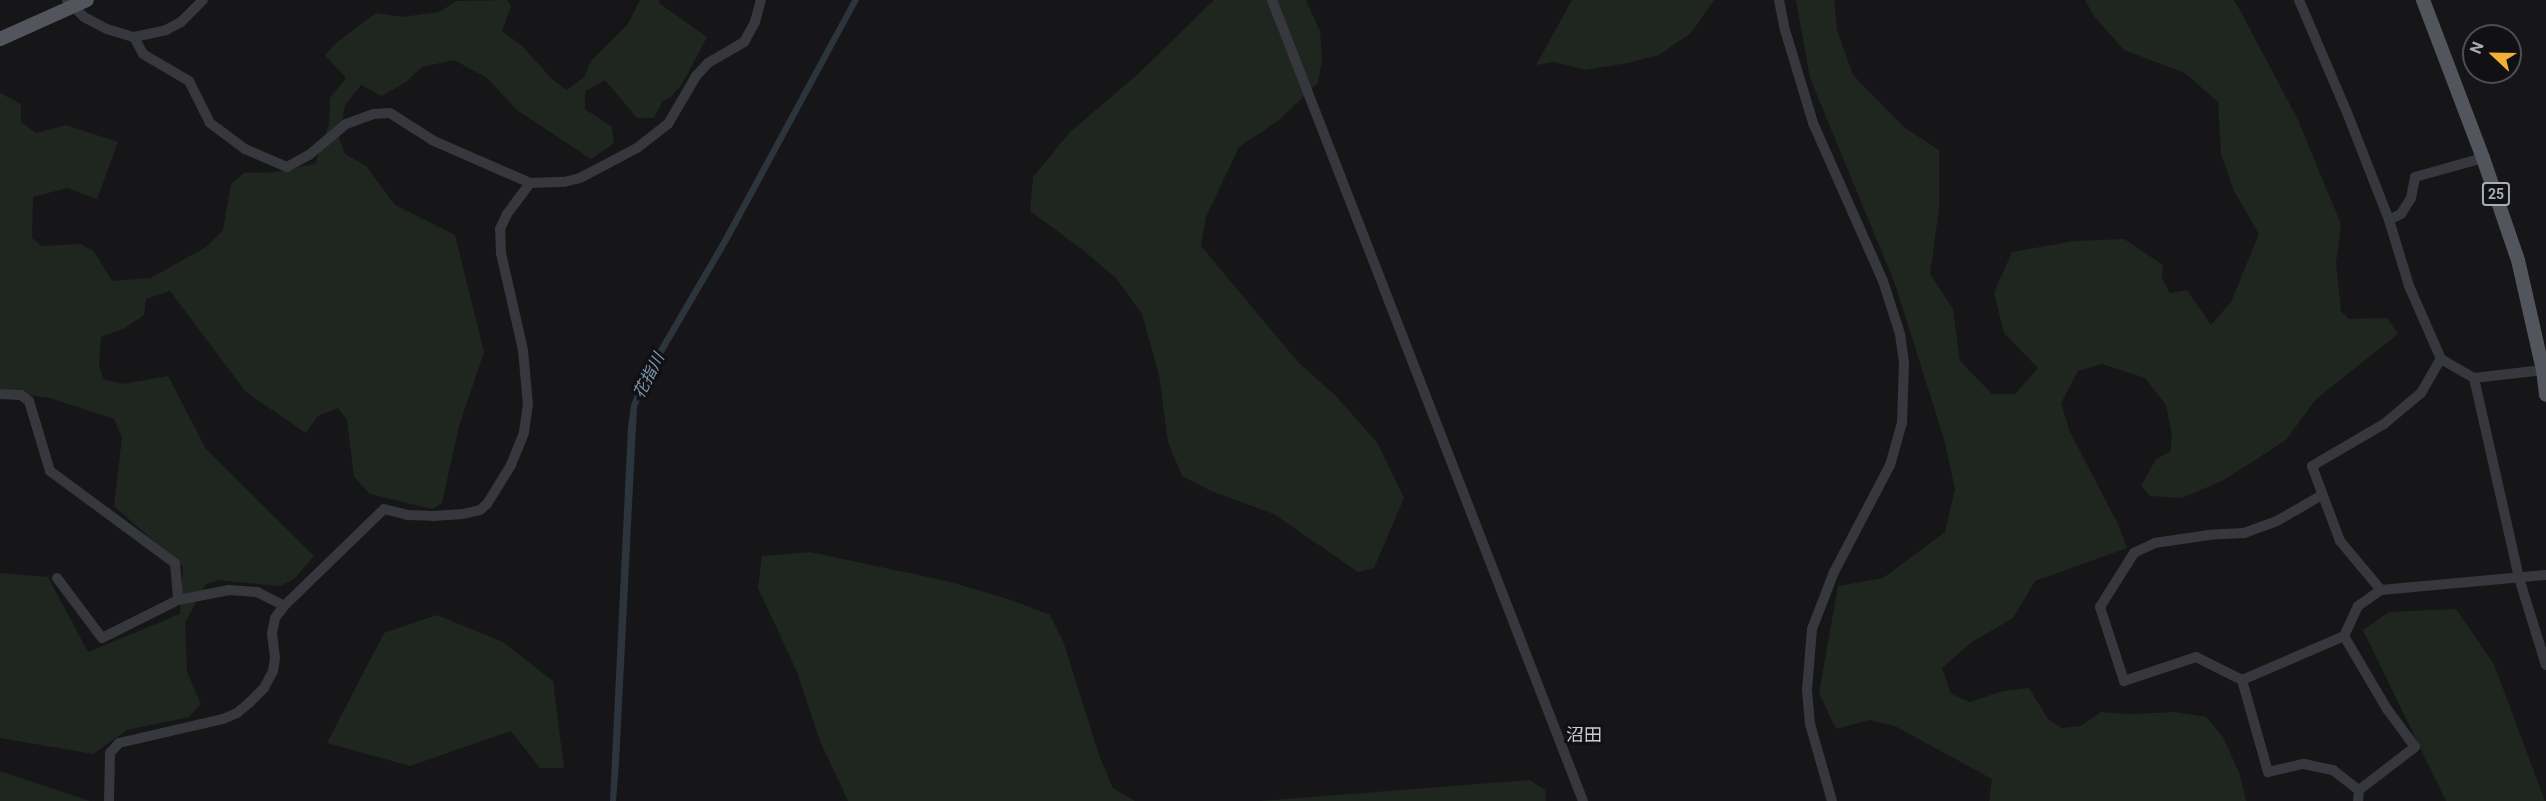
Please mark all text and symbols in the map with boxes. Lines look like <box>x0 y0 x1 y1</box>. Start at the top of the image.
north arrow <box>2462 24 2522 84</box>
text: N <box>2466 39 2488 57</box>
road number: 25 <box>2481 183 2511 205</box>
water label: 花指川 <box>630 350 668 402</box>
district label: 沼田 <box>1566 724 1602 746</box>

